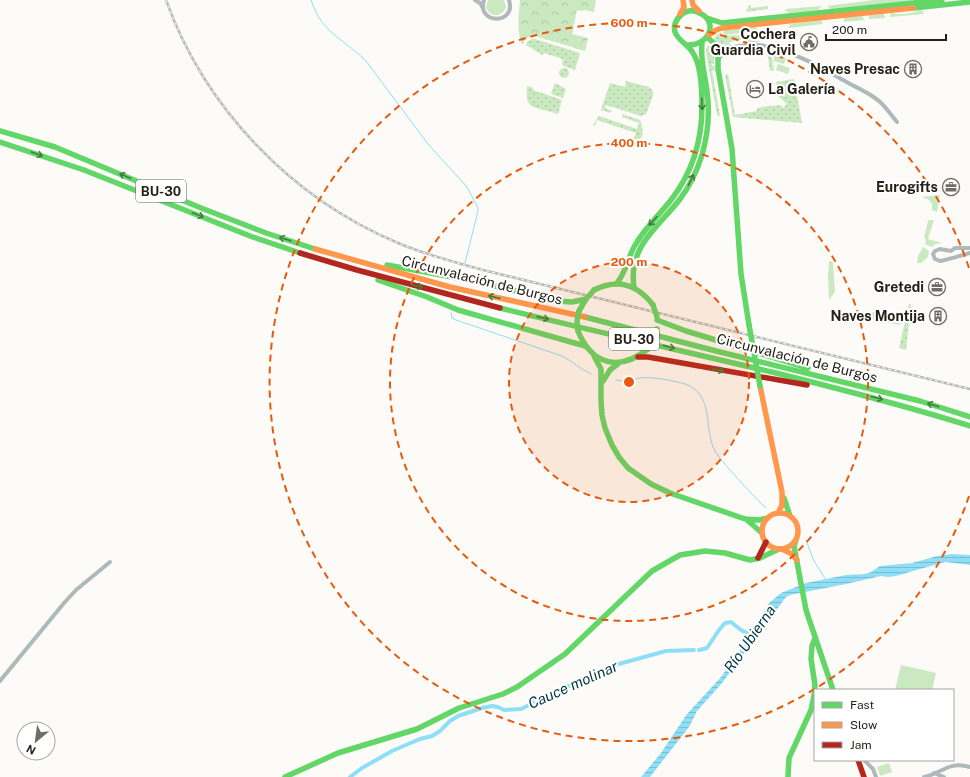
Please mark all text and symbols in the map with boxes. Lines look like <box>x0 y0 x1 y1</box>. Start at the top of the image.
text: 600 m <box>611 16 648 30</box>
scale bar <box>826 16 946 42</box>
text: 200 m <box>832 23 867 37</box>
place label: Cochera Guardia Civil <box>711 26 796 58</box>
public building icon: Cochera Guardia Civil <box>799 32 819 52</box>
building icon: Naves Presac <box>903 59 923 79</box>
place label: Naves Presac <box>810 61 900 77</box>
hotel icon: La Galería <box>745 79 765 99</box>
place label: La Galería <box>768 81 835 97</box>
one-way arrow <box>698 97 706 110</box>
text: 400 m <box>611 136 648 150</box>
one-way arrow <box>31 151 44 158</box>
one-way arrow <box>119 172 131 180</box>
one-way arrow <box>688 174 695 186</box>
office icon: Eurogifts <box>941 177 961 197</box>
place label: Eurogifts <box>876 179 938 195</box>
road number: BU-30 <box>136 180 186 202</box>
one-way arrow <box>191 212 203 219</box>
one-way arrow <box>649 215 658 226</box>
one-way arrow <box>278 235 291 242</box>
street label: Circunvalación de Burgos <box>400 252 564 308</box>
text: 200 m <box>611 255 647 269</box>
office icon: Gretedi <box>927 277 947 297</box>
place label: Gretedi <box>874 279 924 295</box>
one-way arrow <box>410 282 423 290</box>
one-way arrow <box>488 292 501 300</box>
building icon: Naves Montija <box>928 306 948 326</box>
place label: Naves Montija <box>831 308 925 324</box>
one-way arrow <box>536 314 549 322</box>
road number: BU-30 <box>609 328 659 350</box>
street label: Circunvalación de Burgos <box>715 330 879 386</box>
one-way arrow <box>662 343 675 351</box>
one-way arrow <box>711 366 724 374</box>
centre of rings <box>622 375 636 389</box>
one-way arrow <box>870 395 883 402</box>
one-way arrow <box>927 401 939 409</box>
water label: Río Ubierna <box>720 602 779 675</box>
water label: Cauce molinar <box>525 657 621 712</box>
legend <box>814 689 954 761</box>
text: Fast <box>850 698 875 712</box>
text: Slow <box>850 718 878 732</box>
north arrow <box>16 721 56 761</box>
text: Jam <box>850 738 872 752</box>
text: N <box>24 742 38 757</box>

